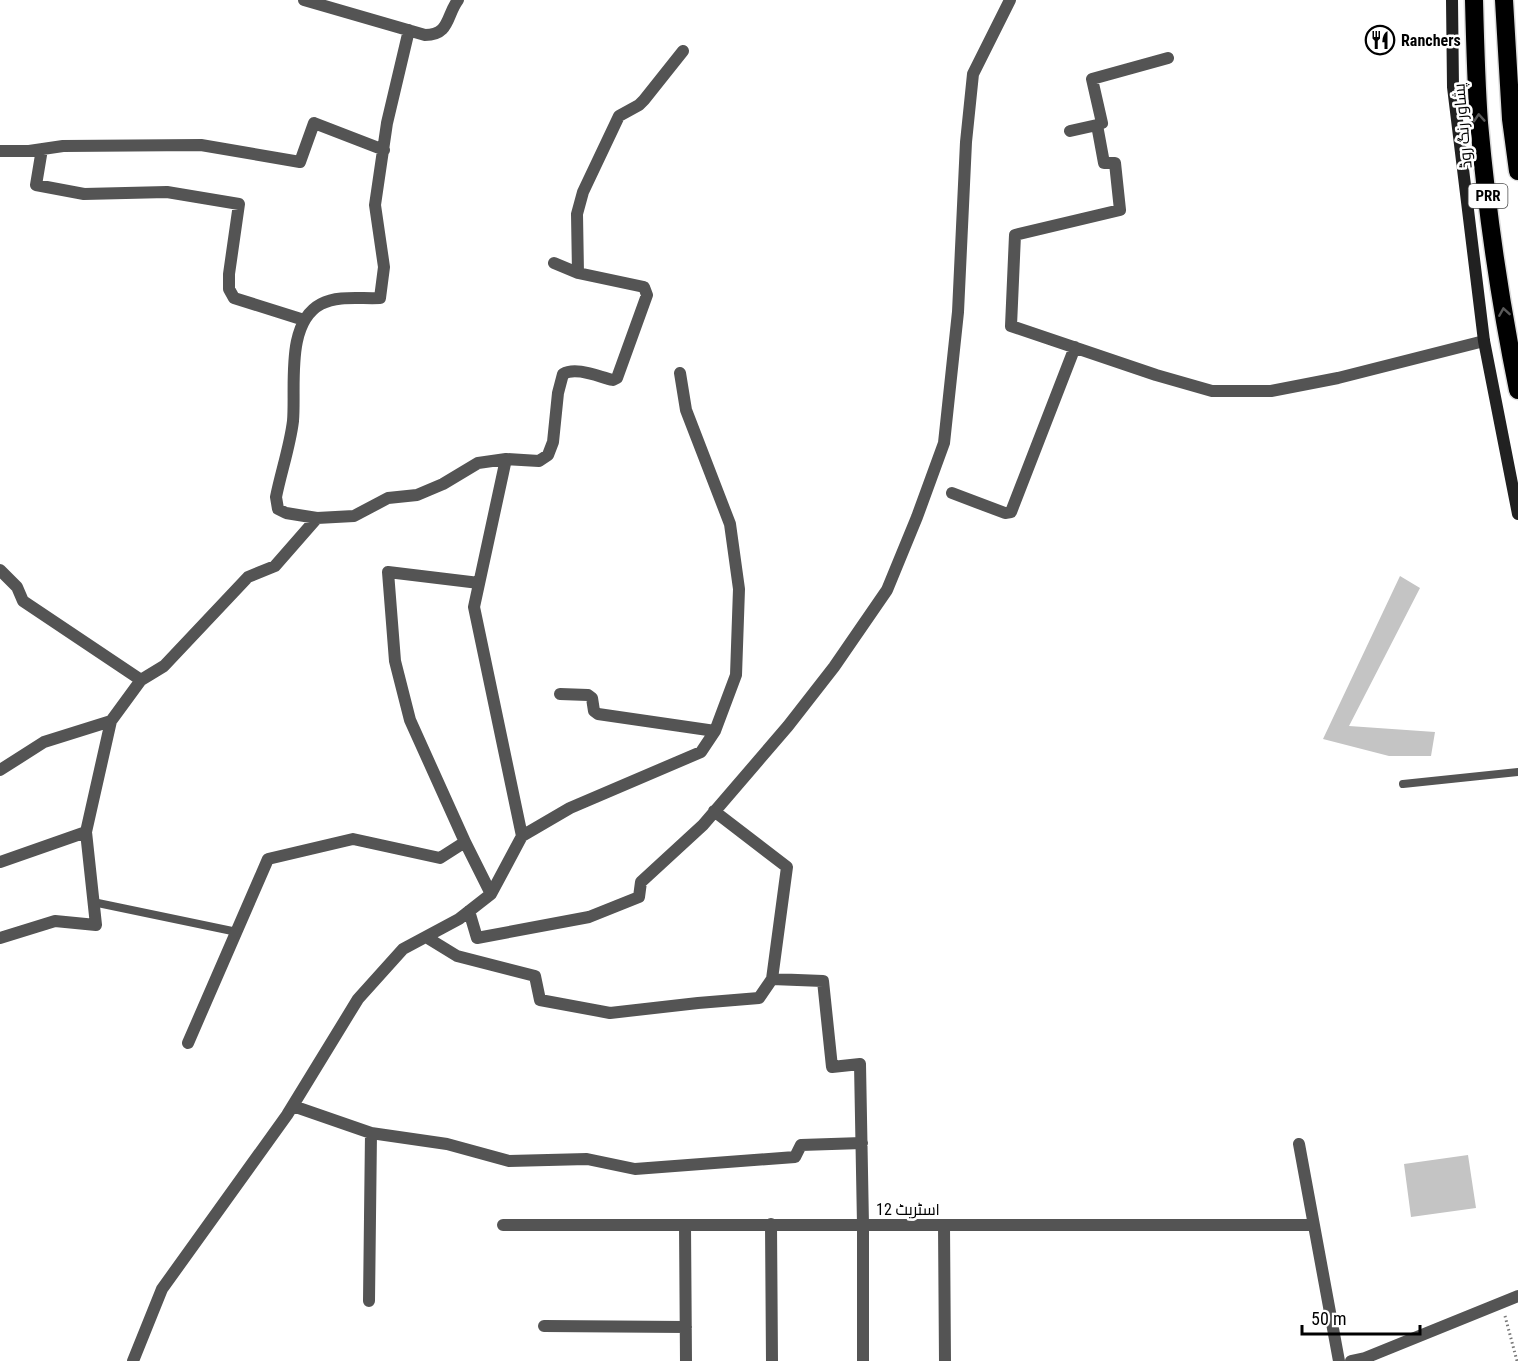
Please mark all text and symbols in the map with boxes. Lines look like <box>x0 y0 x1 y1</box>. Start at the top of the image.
restaurant icon: Ranchers <box>1364 24 1396 56</box>
place label: Ranchers <box>1401 31 1461 50</box>
street label: پشاور رنگ روڈ <box>1449 82 1478 169</box>
one-way arrow <box>1473 114 1486 123</box>
road number: PRR <box>1468 184 1508 208</box>
one-way arrow <box>1498 307 1510 316</box>
street label: اسٹریٹ 12 <box>876 1200 940 1219</box>
scale bar <box>1302 1298 1420 1336</box>
text: 50 m <box>1311 1308 1346 1329</box>

